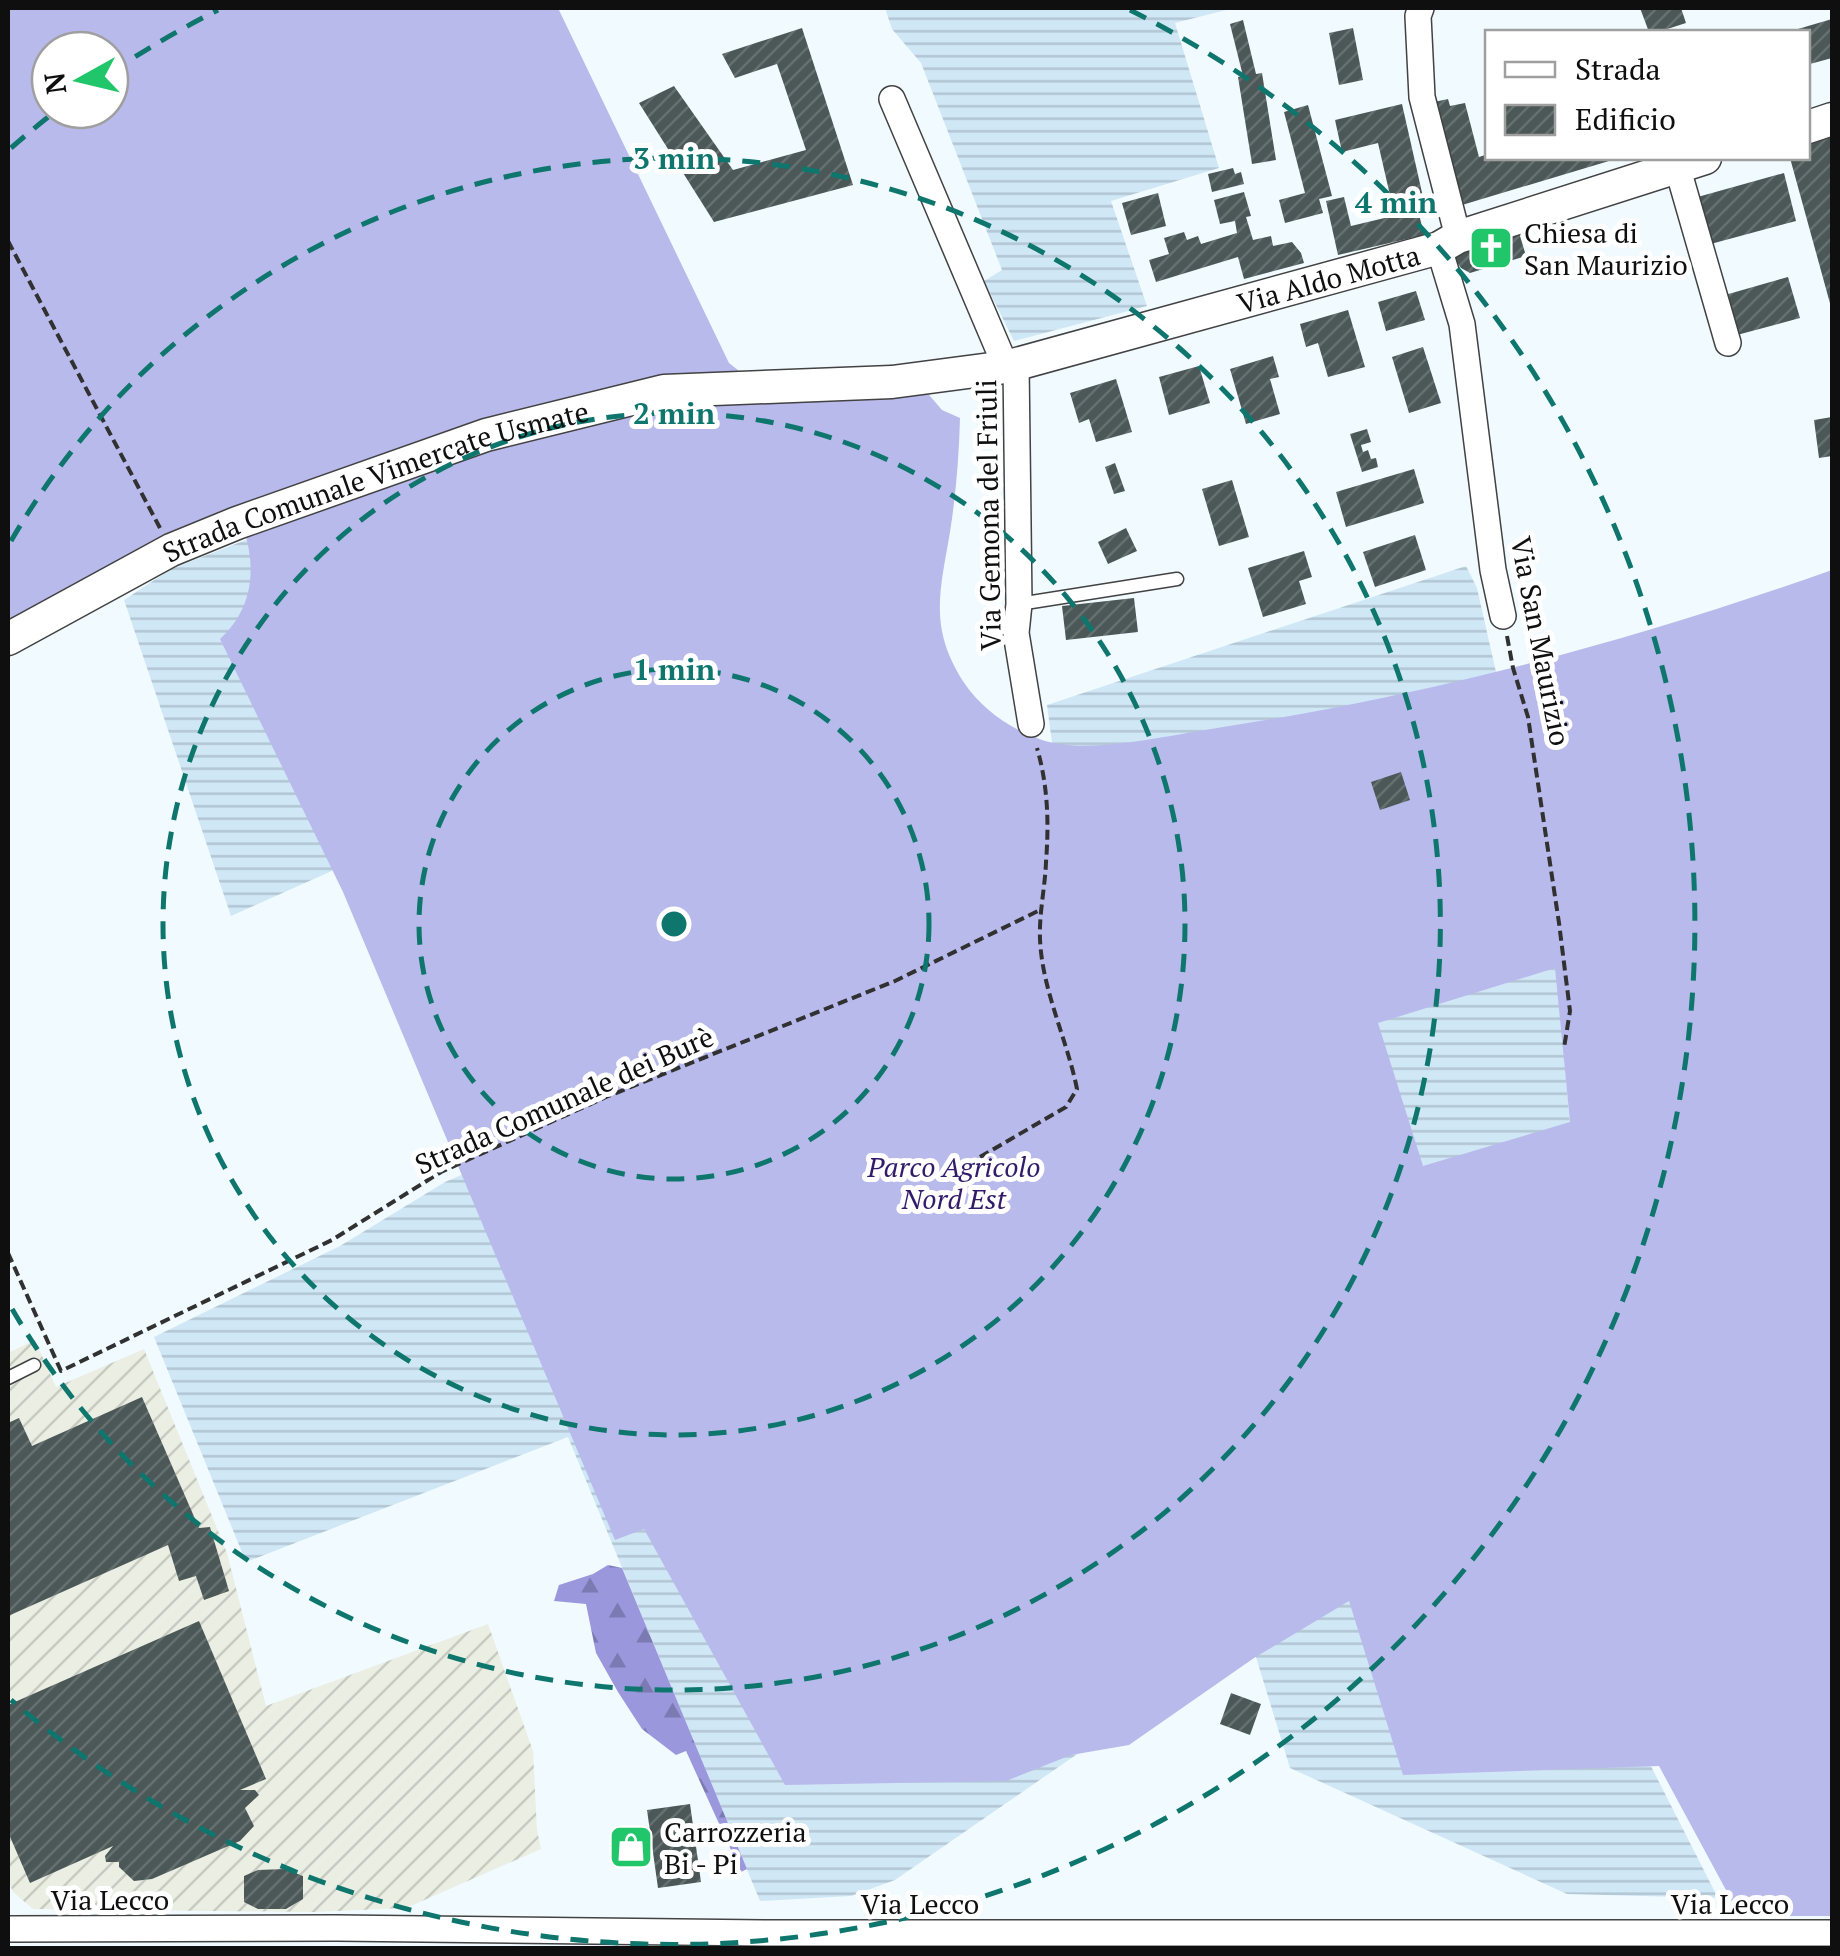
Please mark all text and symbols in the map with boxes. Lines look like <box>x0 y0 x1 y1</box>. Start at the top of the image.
north arrow <box>30 30 130 130</box>
legend <box>1485 30 1810 160</box>
text: Strada <box>1575 49 1661 89</box>
text: N <box>35 70 75 97</box>
text: Edificio <box>1575 99 1676 139</box>
text: 3 min <box>633 138 715 178</box>
text: 4 min <box>1355 182 1437 222</box>
place label: Chiesa di San Maurizio <box>1524 214 1688 283</box>
church icon: Chiesa di San Maurizio <box>1468 225 1514 271</box>
street label: Via Aldo Motta <box>1233 236 1424 321</box>
street label: Via Gemona del Friuli <box>967 379 1009 651</box>
street label: Strada Comunale Vimercate Usmate <box>155 392 592 570</box>
text: 2 min <box>633 393 715 433</box>
street label: Via San Maurizio <box>1503 533 1579 749</box>
text: 1 min <box>633 649 715 689</box>
centre of rings <box>656 906 692 942</box>
street label: Strada Comunale dei Burè <box>409 1017 719 1183</box>
park label: Parco Agricolo Nord Est <box>867 1148 1040 1217</box>
place label: Carrozzeria Bi - Pi <box>664 1813 807 1882</box>
shop icon: Carrozzeria Bi - Pi <box>608 1824 654 1870</box>
street label: Via Lecco <box>51 1881 169 1918</box>
street label: Via Lecco <box>861 1885 979 1922</box>
street label: Via Lecco <box>1671 1885 1789 1922</box>

